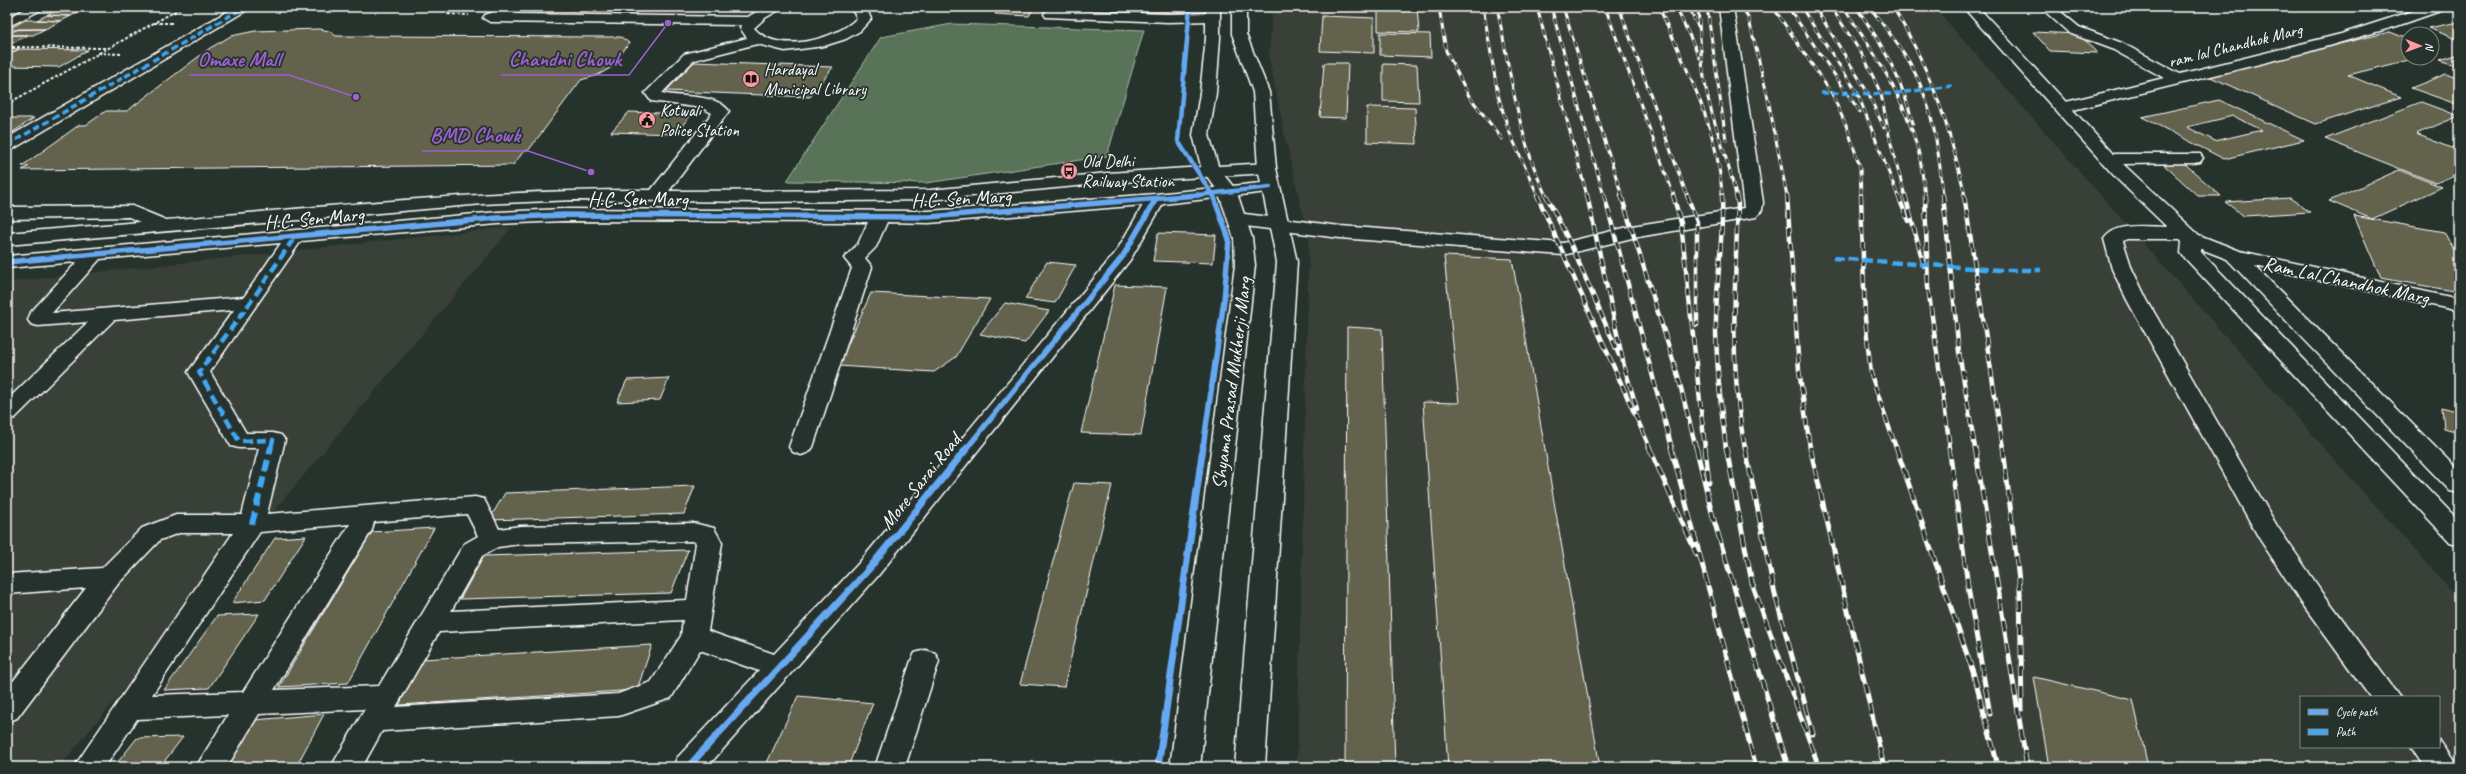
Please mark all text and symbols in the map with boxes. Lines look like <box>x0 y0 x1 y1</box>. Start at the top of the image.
street label: ram lal Chandhok Marg <box>2166 18 2306 72</box>
north arrow <box>2400 26 2440 66</box>
callout: Omaxe Mall <box>189 42 289 75</box>
callout: Chandni Chowk <box>501 42 629 75</box>
text: N <box>2423 43 2437 52</box>
text: Omaxe Mall <box>197 46 285 72</box>
text: Chandni Chowk <box>509 46 623 72</box>
place label: Hardayal Municipal Library <box>764 59 867 100</box>
library icon: Hardayal Municipal Library <box>741 69 761 89</box>
place label: Kotwali Police Station <box>660 100 739 141</box>
public building icon: Kotwali Police Station <box>637 110 657 130</box>
callout: BMD Chowk <box>422 118 528 151</box>
text: BMD Chowk <box>430 122 522 148</box>
place label: Old Delhi Railway Station <box>1082 151 1176 192</box>
bus stop icon: Old Delhi Railway Station <box>1059 161 1079 181</box>
street label: H.C. Sen Marg <box>911 183 1013 214</box>
street label: H.C. Sen Marg <box>588 187 690 212</box>
street label: H.C. Sen Marg <box>263 202 367 235</box>
street label: Ram Lal Chandhok Marg <box>2261 251 2433 311</box>
street label: Shyama Prasad Mukherji Marg <box>1206 274 1257 490</box>
street label: More Sarai Road <box>874 426 969 534</box>
legend <box>2300 696 2440 748</box>
text: Cycle path <box>2336 704 2378 720</box>
text: Path <box>2336 724 2356 740</box>

